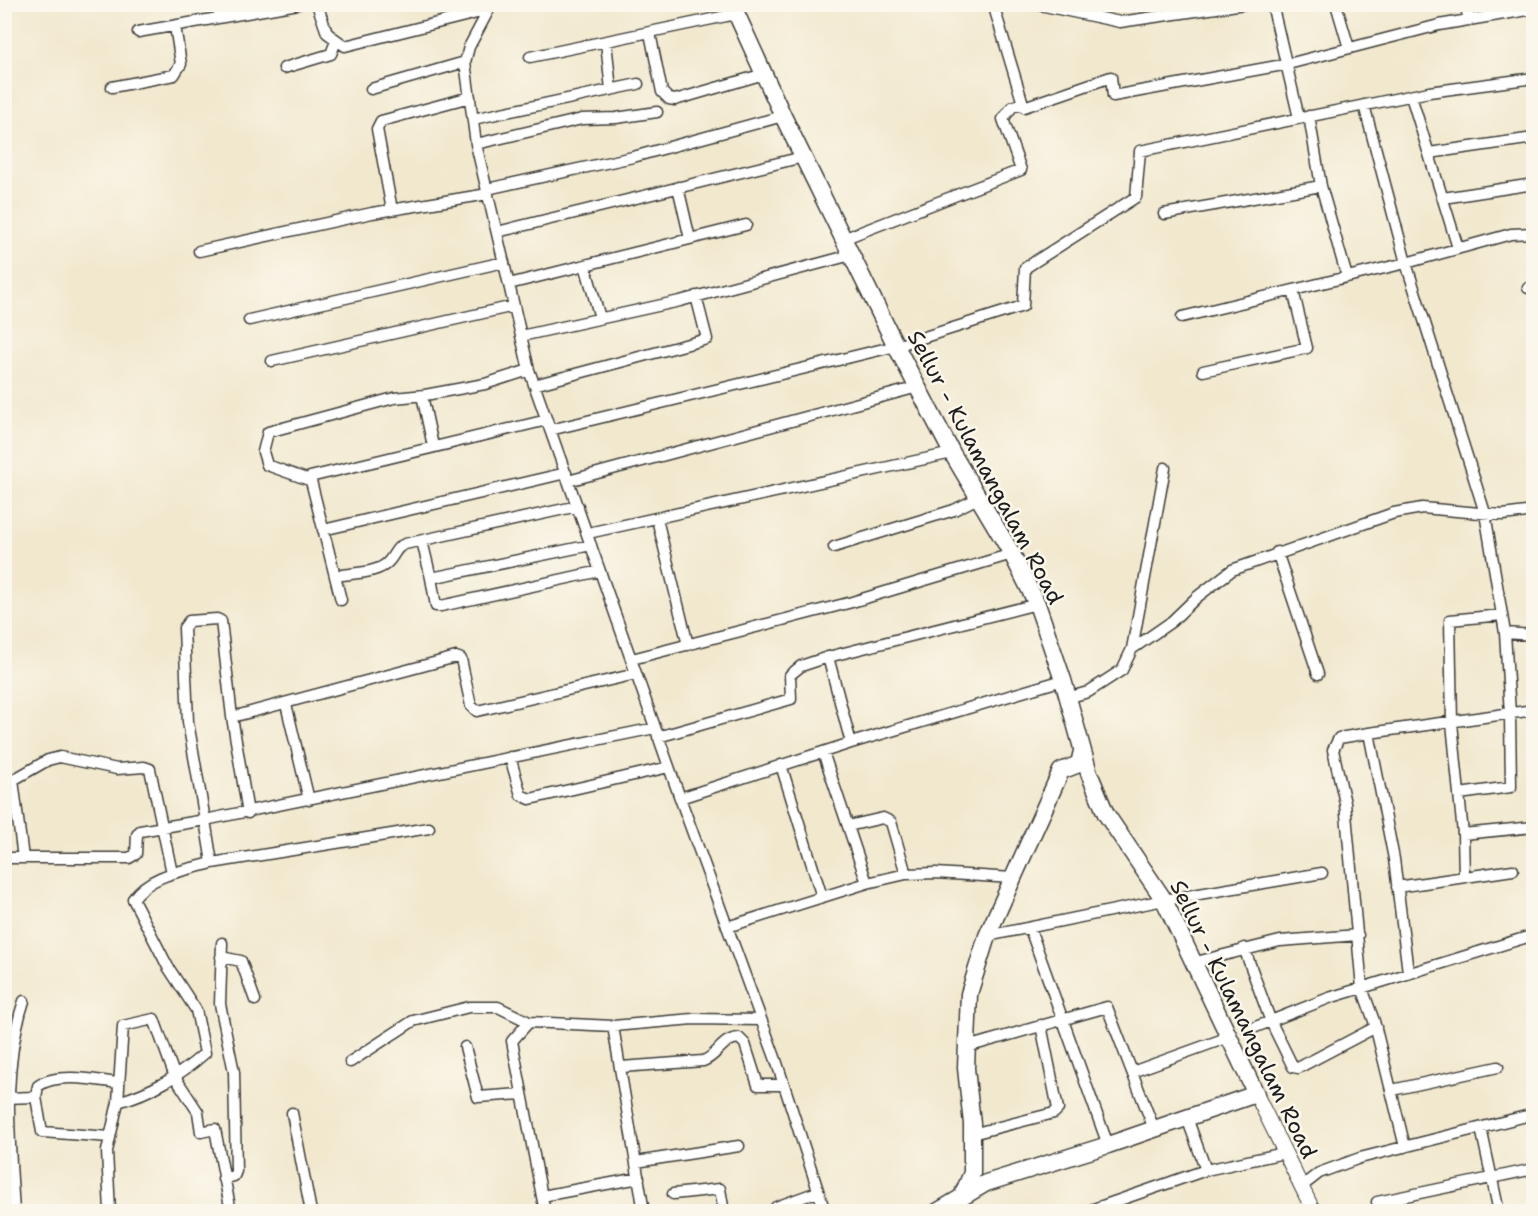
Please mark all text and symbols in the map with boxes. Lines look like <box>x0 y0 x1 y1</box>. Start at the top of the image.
street label: Sellur - Kulamangalam Road <box>901 325 1070 609</box>
street label: Sellur - Kulamangalam Road <box>1163 875 1324 1163</box>

